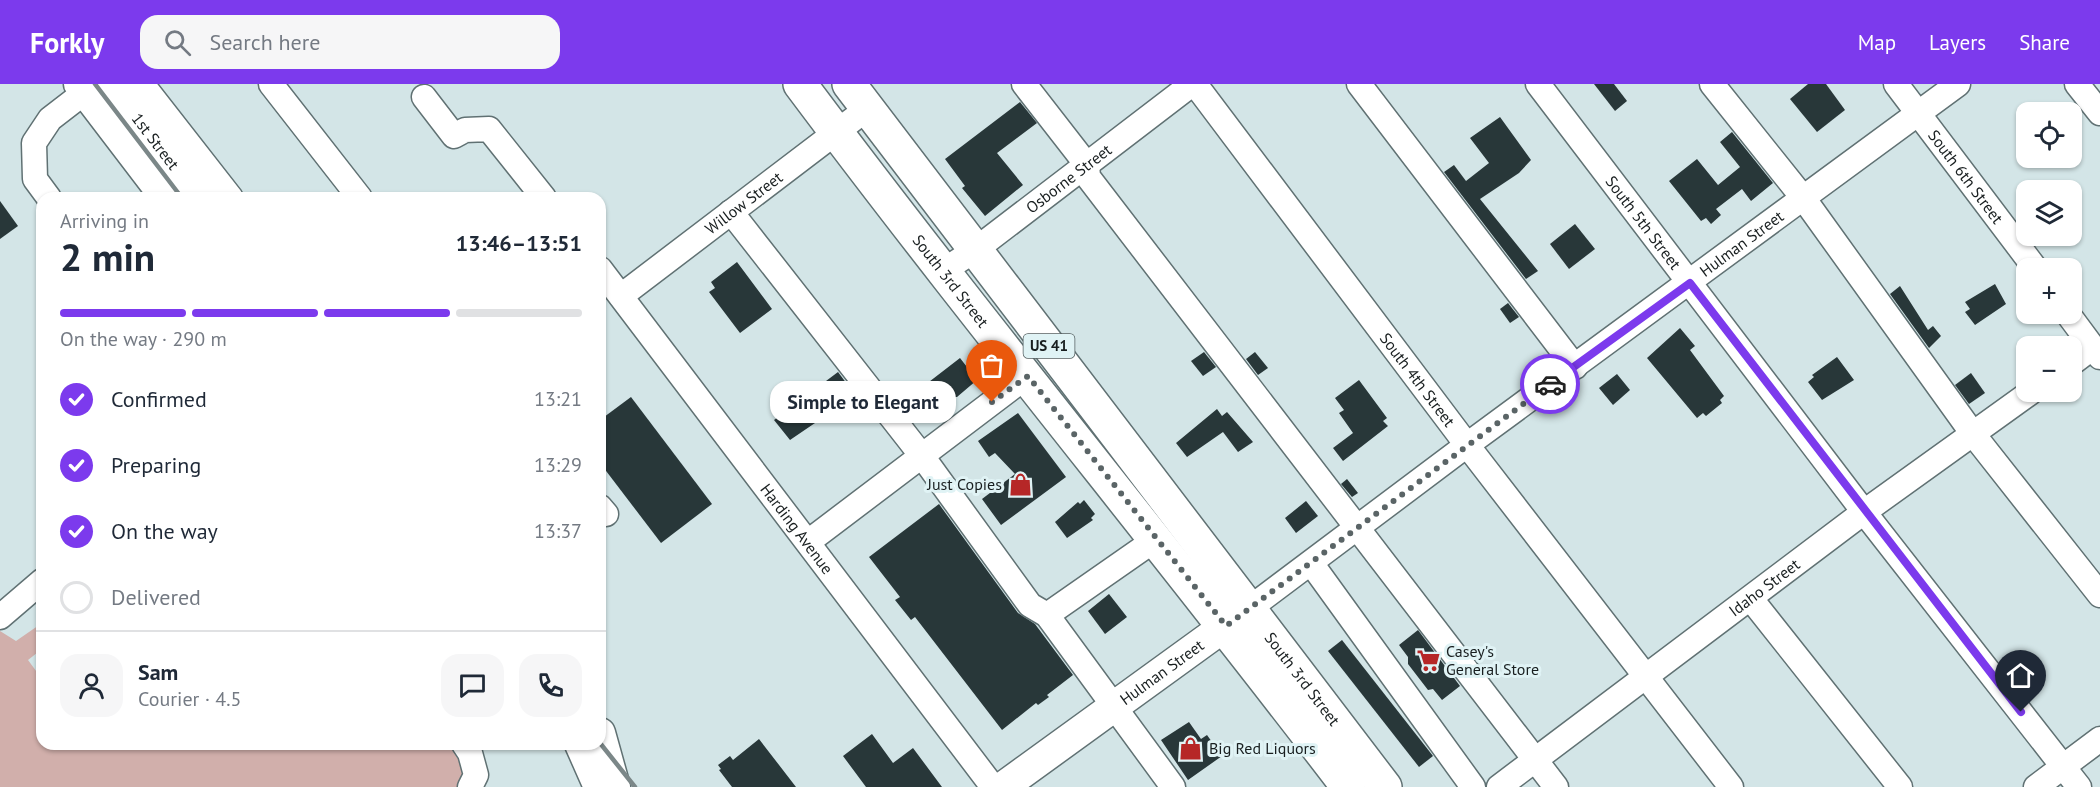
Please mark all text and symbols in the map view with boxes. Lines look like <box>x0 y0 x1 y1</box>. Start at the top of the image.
search box <box>140 15 560 69</box>
text: Forkly <box>30 24 104 61</box>
icon: search <box>161 26 194 59</box>
text: Search here <box>209 28 320 56</box>
text: Map <box>1858 29 1896 56</box>
text: Layers <box>1929 29 1986 56</box>
text: Share <box>2019 29 2070 56</box>
map controls <box>2016 102 2082 402</box>
button: locate <box>2016 102 2082 168</box>
street label: 1st Street <box>128 109 184 174</box>
street label: South 6th Street <box>1924 126 2008 228</box>
street label: Osborne Street <box>1022 139 1116 218</box>
street label: Willow Street <box>701 167 787 239</box>
street label: South 5th Street <box>1601 172 1686 274</box>
button: layers <box>2016 180 2082 246</box>
street label: Hulman Street <box>1696 206 1788 281</box>
text: Arriving in <box>60 208 149 234</box>
text: 13:46–13:51 <box>456 229 582 257</box>
street label: South 3rd Street <box>908 230 994 332</box>
text: 2 min <box>60 231 155 282</box>
button: + <box>2016 258 2082 324</box>
text: On the way · 290 m <box>60 326 227 352</box>
street label: South 4th Street <box>1376 329 1460 431</box>
road number: US 41 <box>1024 334 1074 358</box>
button: − <box>2016 336 2082 402</box>
pin <box>966 340 1017 402</box>
icon: bag <box>975 349 1008 382</box>
courier <box>1520 354 1580 414</box>
icon: car <box>1534 368 1567 401</box>
callout: Simple to Elegant <box>770 381 956 423</box>
icon: check <box>60 383 93 416</box>
text: Confirmed <box>111 385 207 413</box>
text: 13:21 <box>534 386 582 412</box>
text: Simple to Elegant <box>787 389 939 415</box>
icon: check <box>60 449 93 482</box>
text: Preparing <box>111 451 201 479</box>
text: 13:29 <box>534 452 582 478</box>
shop icon: Just Copies <box>1007 471 1033 497</box>
place label: Just Copies <box>926 474 1002 494</box>
street label: Harding Avenue <box>756 480 838 578</box>
icon: check <box>60 515 93 548</box>
text: On the way <box>111 517 218 545</box>
text: 13:37 <box>534 518 582 544</box>
street label: Idaho Street <box>1725 554 1804 620</box>
text: Delivered <box>111 583 201 611</box>
street label: South 3rd Street <box>1261 628 1345 730</box>
street label: Hulman Street <box>1116 634 1208 709</box>
place label: Casey's General Store <box>1446 641 1539 679</box>
supermarket icon: Casey's General Store <box>1415 647 1441 673</box>
pin <box>1995 650 2046 712</box>
button: person <box>60 654 123 717</box>
button: chat <box>441 654 504 717</box>
button: phone <box>519 654 582 717</box>
text: Sam <box>138 658 178 686</box>
icon: home <box>2004 659 2037 692</box>
text: Courier · 4.5 <box>138 686 241 712</box>
shop icon: Big Red Liquors <box>1178 735 1204 761</box>
place label: Big Red Liquors <box>1209 738 1316 758</box>

